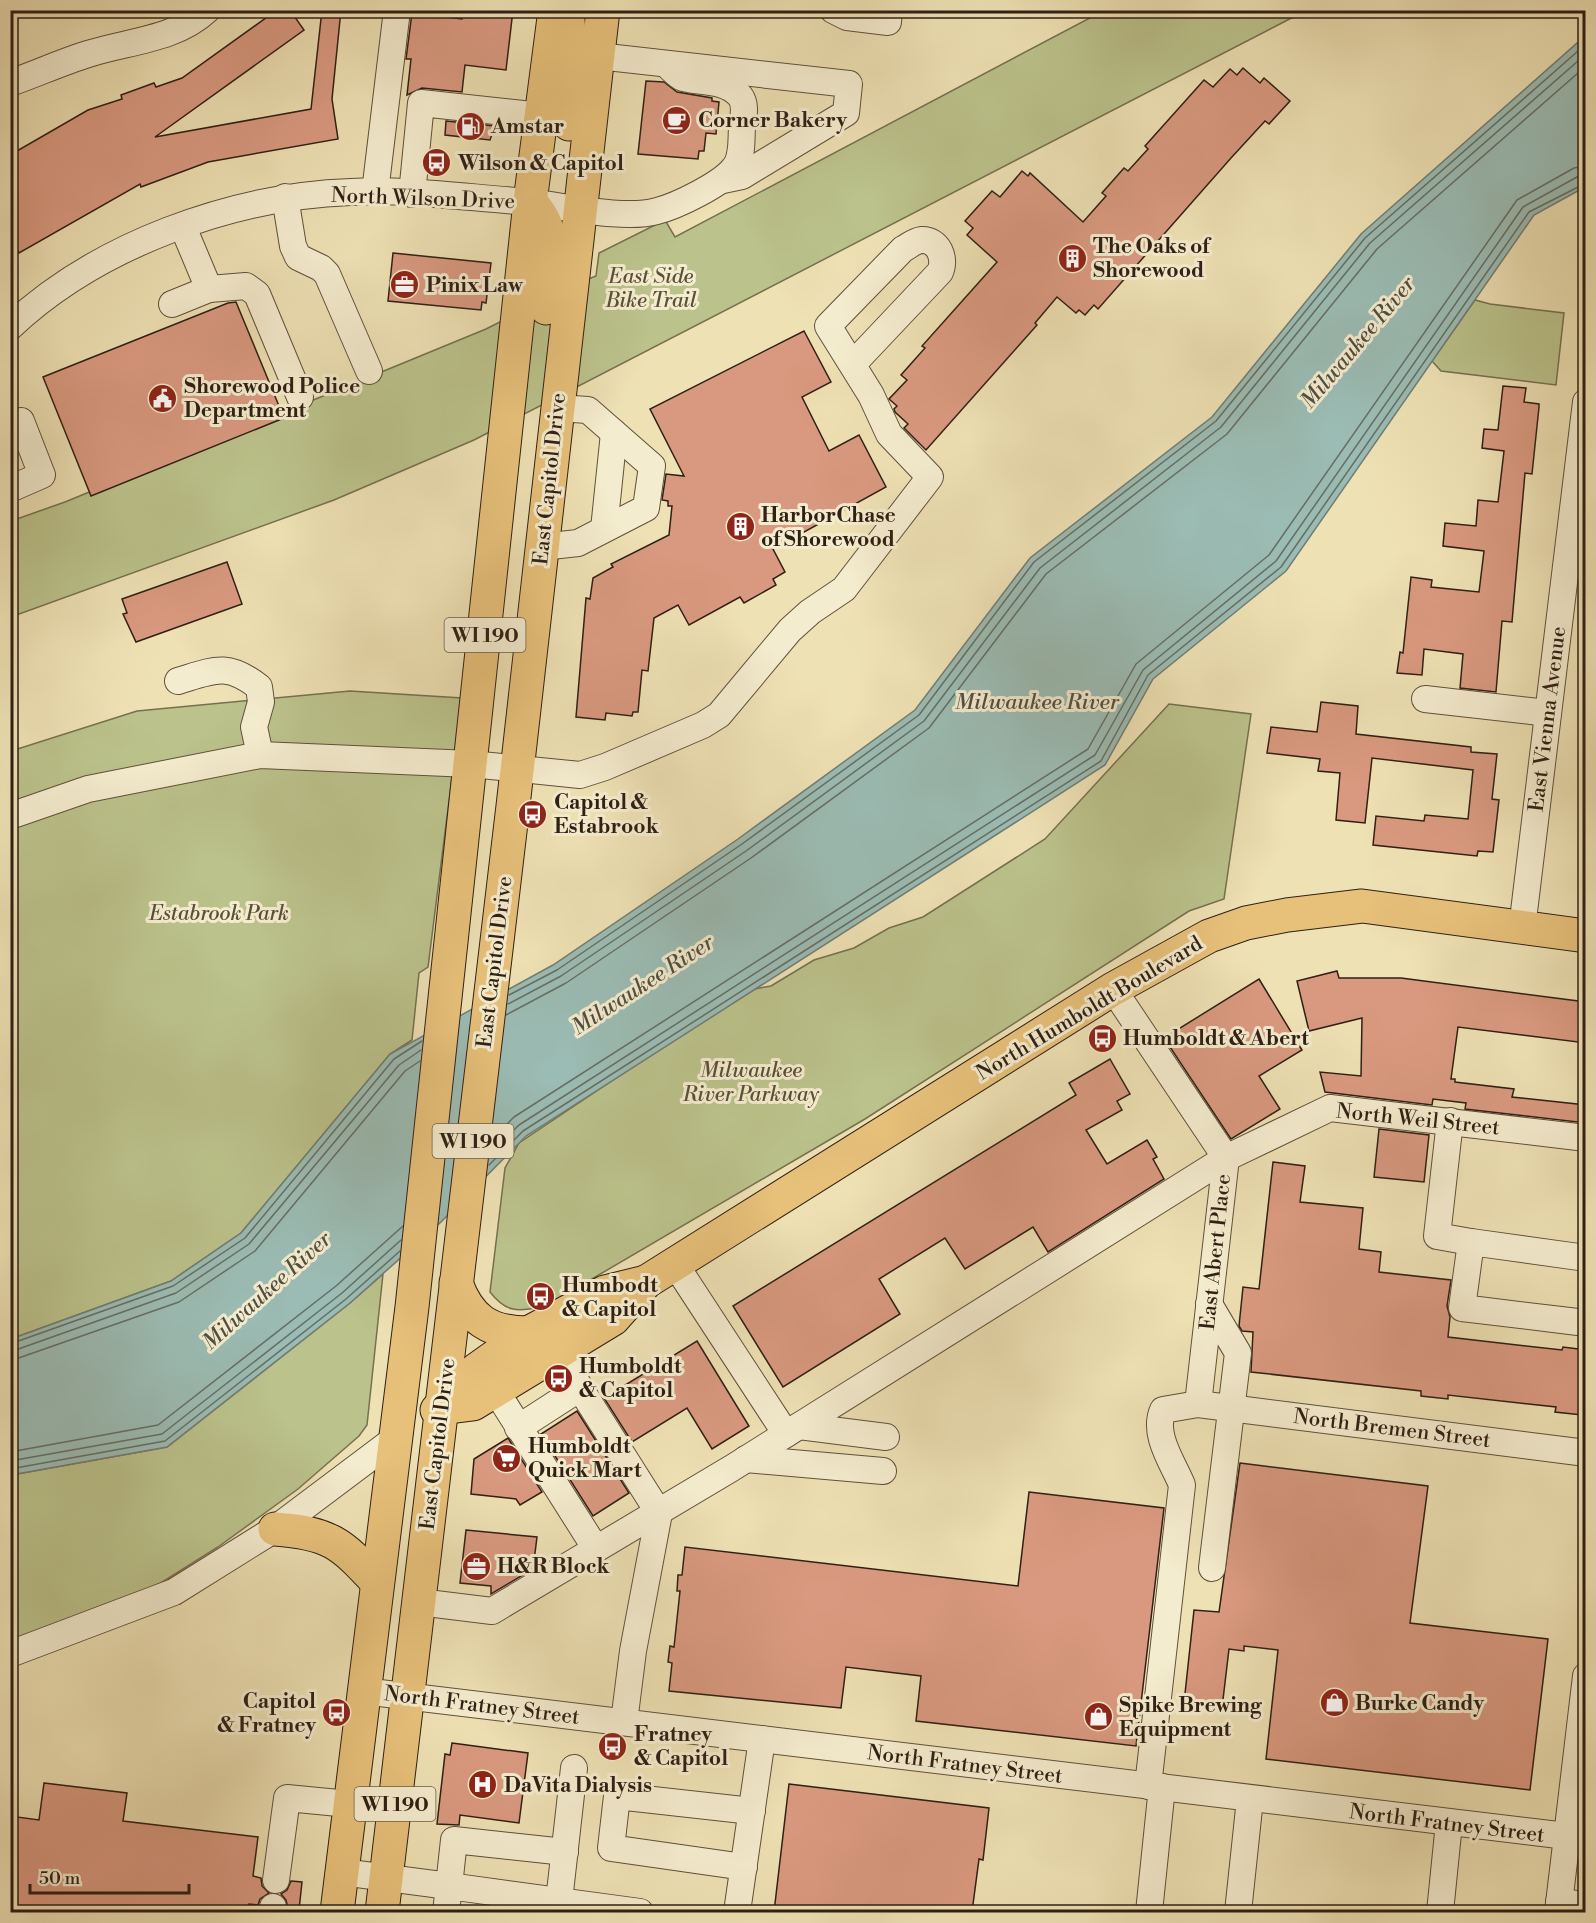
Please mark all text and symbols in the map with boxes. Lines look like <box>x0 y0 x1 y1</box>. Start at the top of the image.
cafe icon: Corner Bakery <box>661 104 693 136</box>
place label: Corner Bakery <box>698 108 847 134</box>
fuel station icon: Amstar <box>454 110 486 142</box>
place label: Amstar <box>490 114 564 140</box>
bus stop icon: Wilson & Capitol <box>421 147 453 179</box>
place label: Wilson & Capitol <box>457 151 624 177</box>
street label: North Wilson Drive <box>331 183 515 215</box>
place label: The Oaks of Shorewood <box>1093 234 1212 284</box>
building icon: The Oaks of Shorewood <box>1056 242 1088 274</box>
park label: East Side Bike Trail <box>604 264 697 314</box>
office icon: Pinix Law <box>389 269 421 301</box>
water label: Milwaukee River <box>1295 271 1422 415</box>
place label: Pinix Law <box>426 273 523 299</box>
place label: Shorewood Police Department <box>184 374 360 424</box>
public building icon: Shorewood Police Department <box>147 382 179 414</box>
street label: East Capitol Drive <box>528 392 572 567</box>
place label: HarborChase of Shorewood <box>761 503 896 553</box>
building icon: HarborChase of Shorewood <box>724 511 756 543</box>
road number: WI 190 <box>444 618 526 652</box>
street label: East Vienna Avenue <box>1524 625 1572 813</box>
water label: Milwaukee River <box>955 689 1120 716</box>
place label: Capitol & Estabrook <box>554 790 660 840</box>
bus stop icon: Capitol & Estabrook <box>517 798 549 830</box>
street label: East Capitol Drive <box>472 875 518 1050</box>
park label: Estabrook Park <box>148 901 289 927</box>
water label: Milwaukee River <box>567 929 720 1041</box>
street label: North Humboldt Boulevard <box>972 931 1207 1087</box>
bus stop icon: Humboldt & Abert <box>1086 1022 1118 1054</box>
place label: Humboldt & Abert <box>1123 1026 1309 1052</box>
park label: Milwaukee River Parkway <box>682 1058 820 1108</box>
street label: North Weil Street <box>1335 1098 1501 1142</box>
road number: WI 190 <box>432 1124 514 1158</box>
street label: East Abert Place <box>1195 1173 1237 1331</box>
water label: Milwaukee River <box>197 1226 338 1356</box>
place label: Humbodt & Capitol <box>562 1273 658 1323</box>
bus stop icon: Humbodt & Capitol <box>525 1281 557 1313</box>
place label: Humboldt & Capitol <box>579 1354 682 1404</box>
street label: East Capitol Drive <box>415 1357 461 1532</box>
bus stop icon: Humboldt & Capitol <box>542 1362 574 1394</box>
street label: North Bremen Street <box>1292 1404 1493 1454</box>
place label: Humboldt Quick Mart <box>528 1434 642 1484</box>
supermarket icon: Humboldt Quick Mart <box>491 1442 523 1474</box>
office icon: H&R Block <box>460 1550 492 1582</box>
place label: H&R Block <box>497 1554 611 1580</box>
street label: North Fratney Street <box>383 1681 582 1731</box>
shop icon: Burke Candy <box>1318 1687 1350 1719</box>
place label: Capitol & Fratney <box>217 1689 316 1739</box>
place label: Burke Candy <box>1355 1691 1485 1717</box>
place label: Spike Brewing Equipment <box>1119 1693 1263 1743</box>
bus stop icon: Capitol & Fratney <box>321 1697 353 1729</box>
shop icon: Spike Brewing Equipment <box>1082 1701 1114 1733</box>
place label: Fratney & Capitol <box>634 1722 728 1772</box>
bus stop icon: Fratney & Capitol <box>597 1730 629 1762</box>
street label: North Fratney Street <box>866 1740 1065 1790</box>
hospital icon: DaVita Dialysis <box>467 1769 499 1801</box>
place label: DaVita Dialysis <box>504 1773 652 1799</box>
road number: WI 190 <box>354 1787 436 1821</box>
street label: North Fratney Street <box>1348 1799 1547 1849</box>
scale bar <box>30 1857 189 1895</box>
text: 50 m <box>39 1867 81 1890</box>

